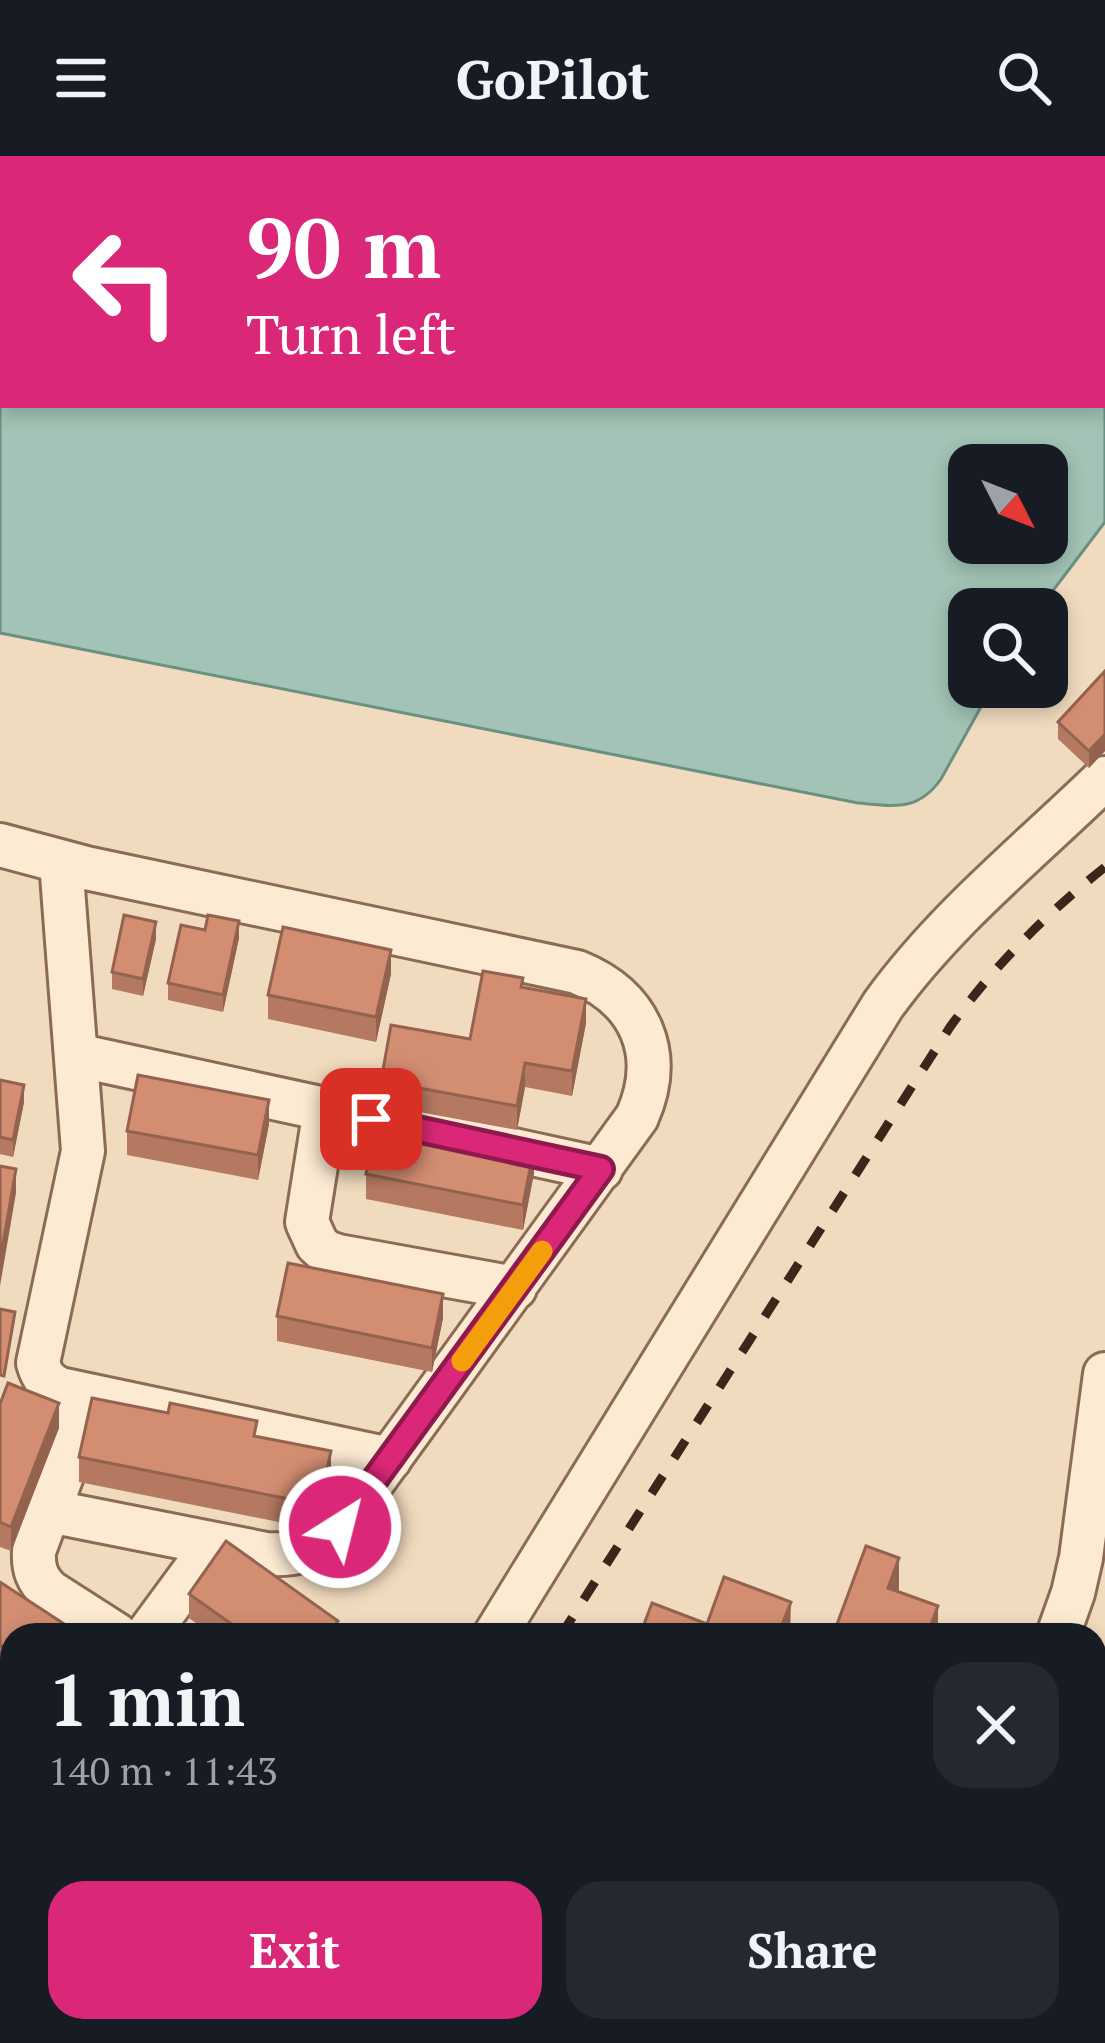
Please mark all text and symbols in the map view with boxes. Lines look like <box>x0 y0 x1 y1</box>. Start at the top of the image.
text: GoPilot <box>455 43 650 114</box>
icon: menu <box>48 45 114 111</box>
icon: search <box>991 45 1057 111</box>
text: 90 m <box>246 191 441 302</box>
icon: left <box>48 204 204 360</box>
text: Turn left <box>246 298 456 369</box>
north arrow <box>948 444 1068 564</box>
map controls <box>948 444 1068 708</box>
button: search <box>948 588 1068 708</box>
pin <box>320 1068 422 1170</box>
icon: arrive <box>338 1086 404 1152</box>
position arrow <box>277 1464 403 1590</box>
text: 1 min <box>48 1651 245 1747</box>
button: close <box>933 1662 1059 1788</box>
text: 140 m · 11:43 <box>48 1744 278 1796</box>
button: Exit <box>48 1881 542 2019</box>
button: Share <box>566 1881 1059 2019</box>

